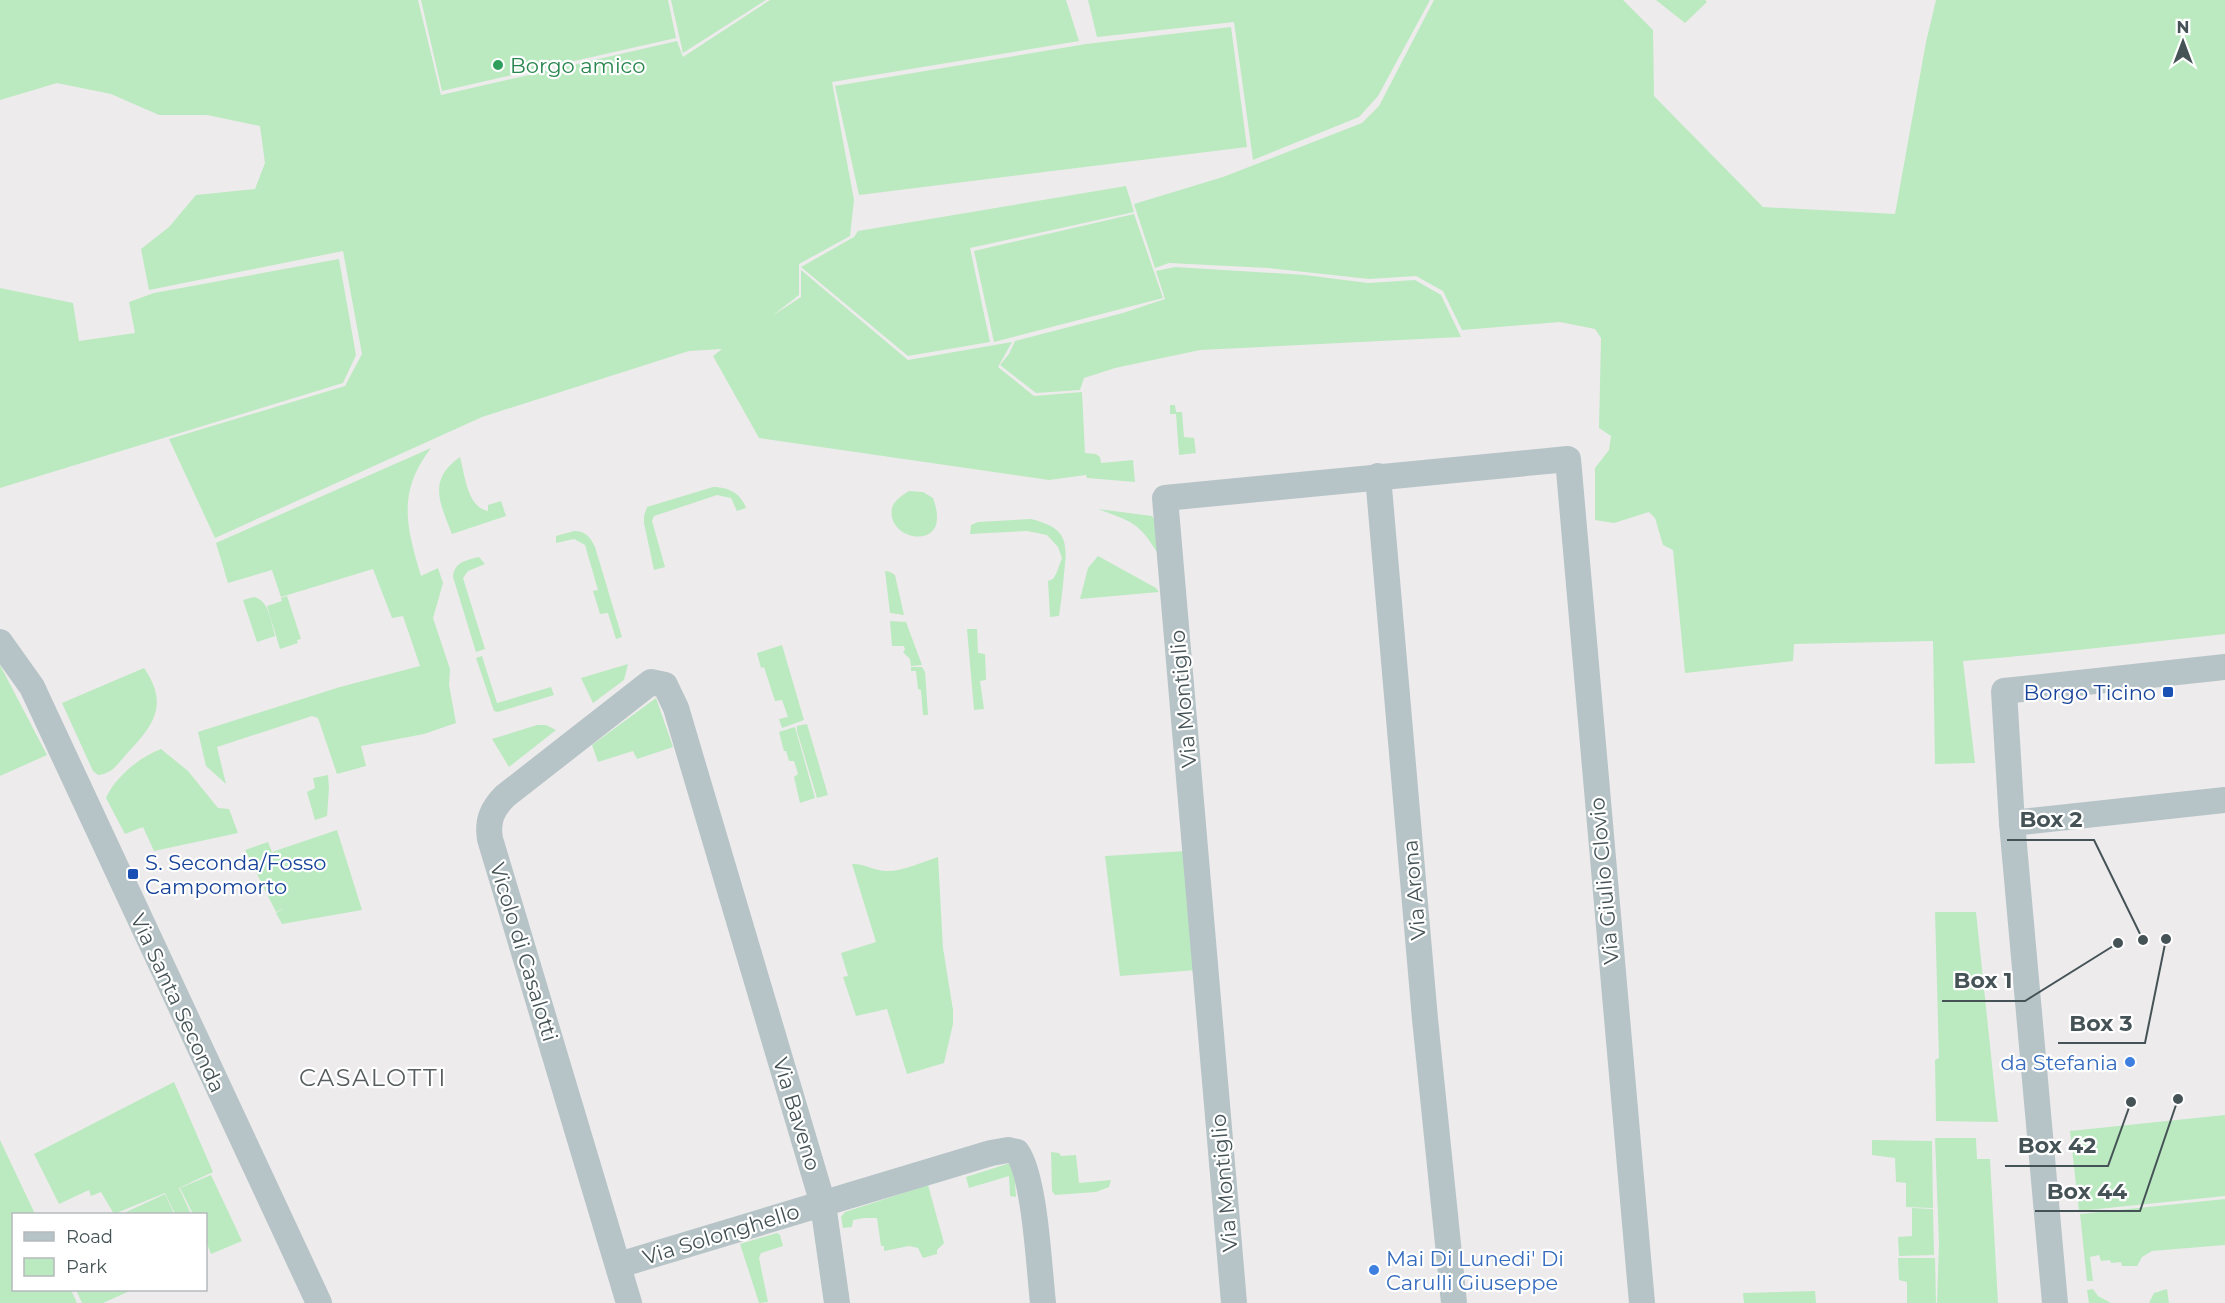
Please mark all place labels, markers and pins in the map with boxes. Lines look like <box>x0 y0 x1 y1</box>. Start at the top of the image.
place label: Borgo amico <box>510 53 645 78</box>
marker: Borgo amico <box>491 58 505 72</box>
place label: Borgo Ticino <box>2023 680 2156 705</box>
marker: Borgo Ticino <box>2161 685 2175 699</box>
callout: Box 2 <box>2007 800 2094 840</box>
place label: S. Seconda/Fosso Campomorto <box>145 850 326 899</box>
marker: S. Seconda/Fosso Campomorto <box>126 867 140 881</box>
callout: Box 1 <box>1942 961 2025 1001</box>
callout: Box 3 <box>2058 1003 2145 1043</box>
place label: da Stefania <box>2001 1050 2118 1075</box>
marker: da Stefania <box>2123 1055 2137 1069</box>
callout: Box 42 <box>2005 1126 2108 1166</box>
callout: Box 44 <box>2035 1171 2140 1211</box>
place label: Mai Di Lunedi' Di Carulli Giuseppe <box>1386 1246 1564 1295</box>
marker: Mai Di Lunedi' Di Carulli Giuseppe <box>1367 1263 1381 1277</box>

